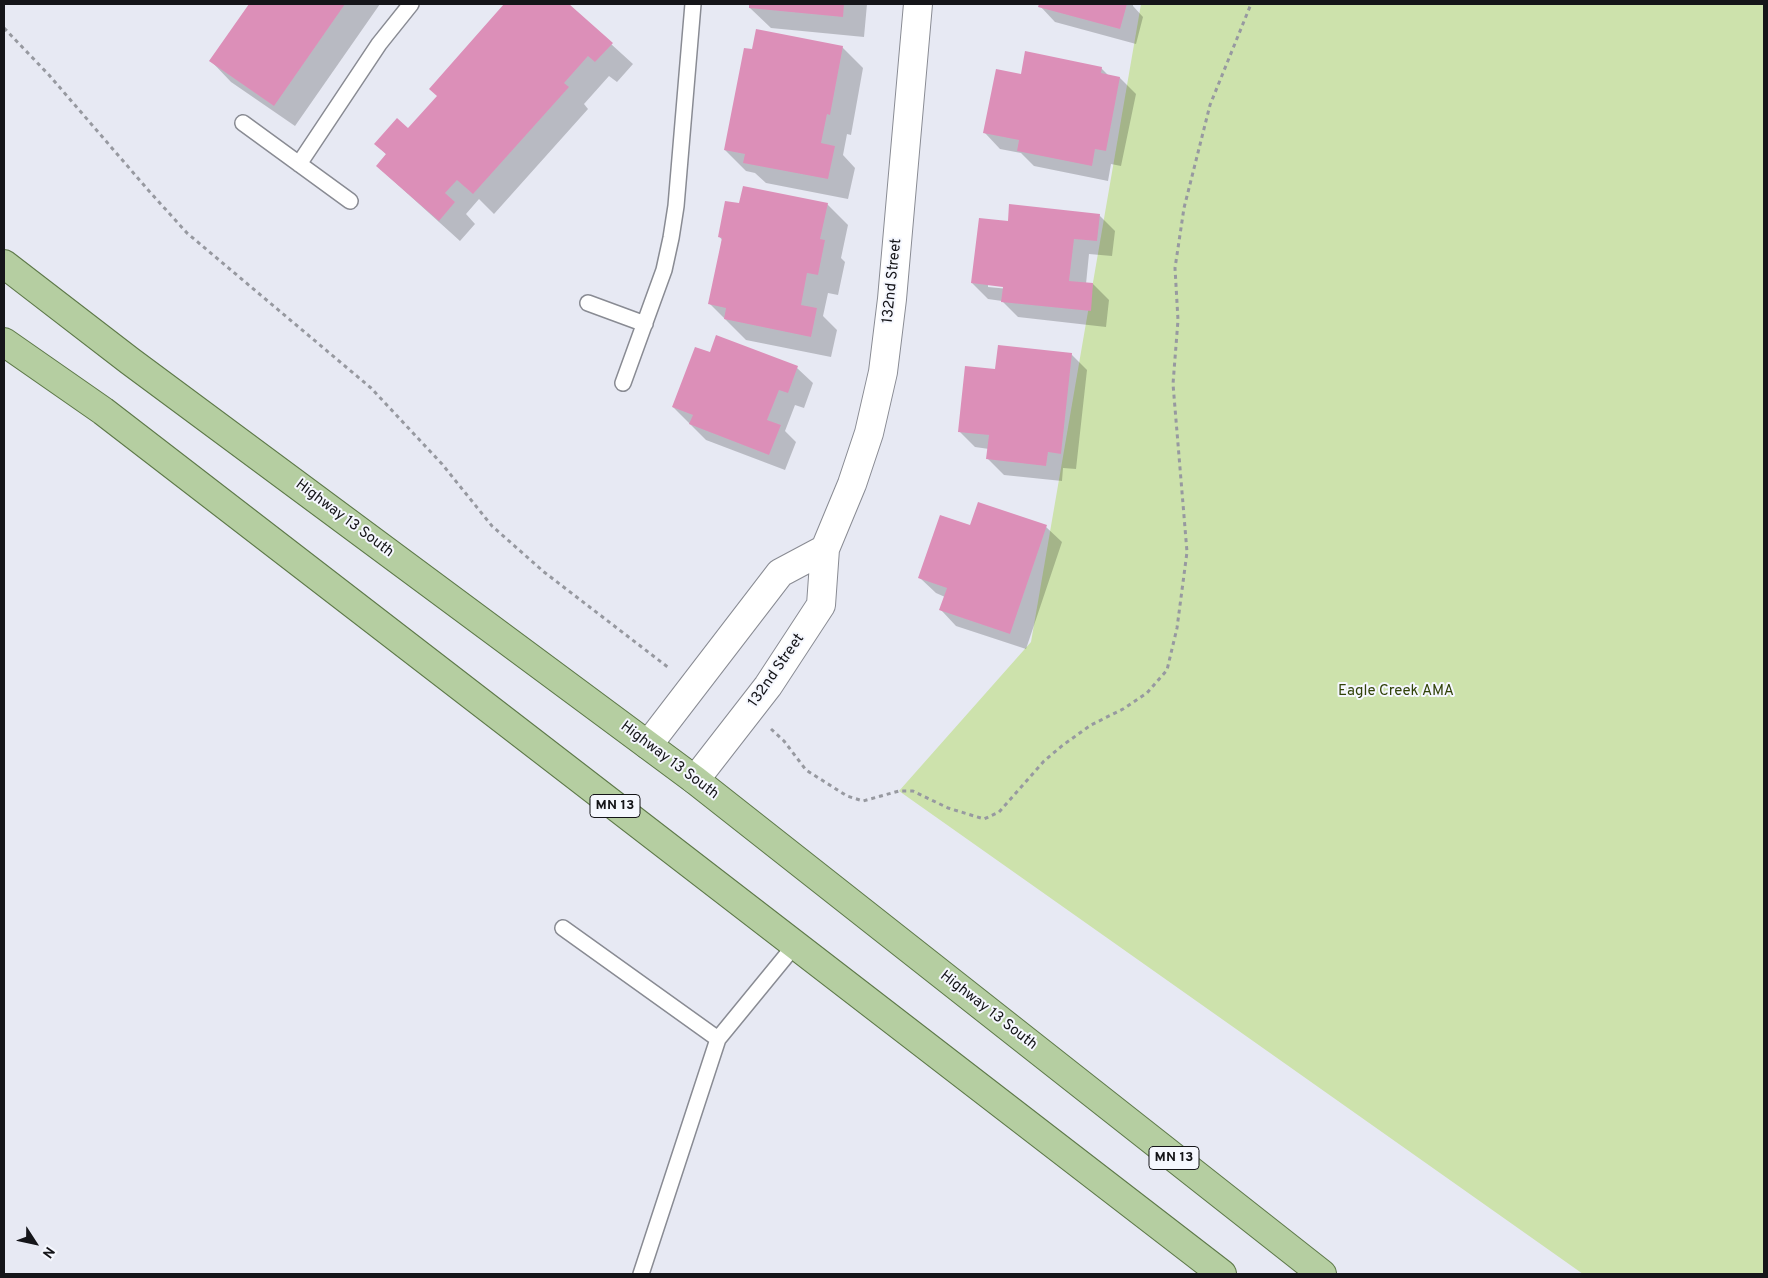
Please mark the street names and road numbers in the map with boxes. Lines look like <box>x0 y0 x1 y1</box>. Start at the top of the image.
street label: 132nd Street <box>880 238 906 324</box>
street label: Highway 13 South <box>291 476 397 562</box>
street label: 132nd Street <box>745 631 809 711</box>
street label: Highway 13 South <box>616 718 722 804</box>
road number: MN 13 <box>590 794 640 818</box>
street label: Highway 13 South <box>936 967 1040 1055</box>
road number: MN 13 <box>1149 1146 1199 1170</box>

